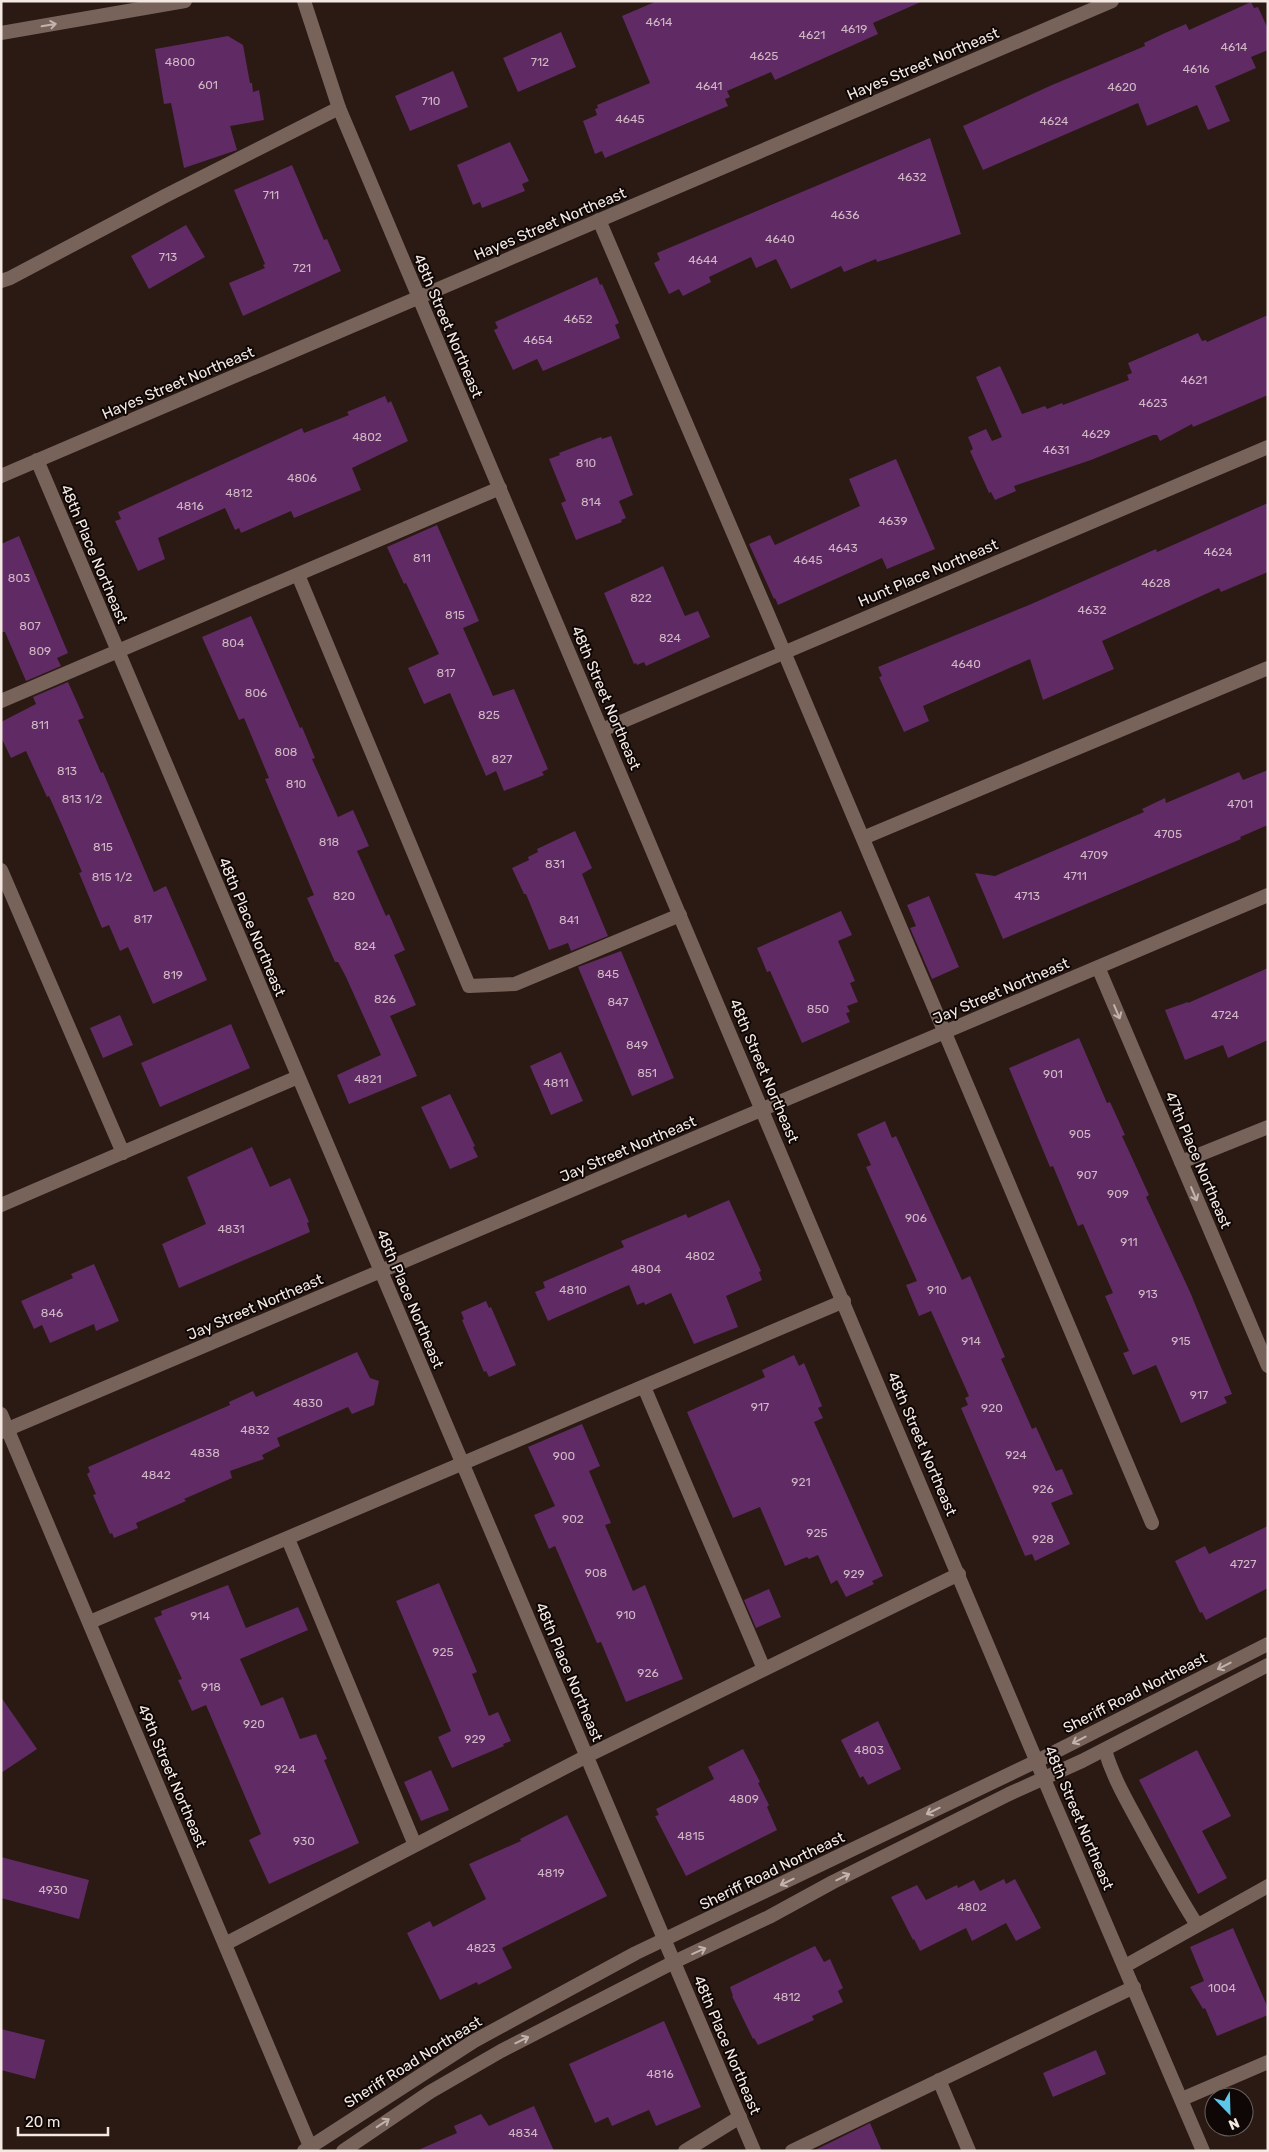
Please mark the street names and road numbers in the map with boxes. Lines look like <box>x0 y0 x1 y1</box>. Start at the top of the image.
street label: Hayes Street Northeast <box>844 24 1002 104</box>
street label: Hayes Street Northeast <box>471 184 629 264</box>
street label: 48th Street Northeast <box>410 251 487 401</box>
street label: Hayes Street Northeast <box>99 343 257 423</box>
street label: 48th Place Northeast <box>57 482 132 626</box>
street label: Hunt Place Northeast <box>855 535 1001 611</box>
street label: 48th Street Northeast <box>568 623 645 773</box>
street label: 48th Place Northeast <box>215 855 290 999</box>
street label: Jay Street Northeast <box>930 954 1072 1028</box>
street label: 48th Street Northeast <box>726 996 803 1146</box>
street label: 47th Place Northeast <box>1161 1089 1235 1231</box>
street label: Jay Street Northeast <box>557 1112 699 1186</box>
street label: 48th Place Northeast <box>373 1227 448 1371</box>
street label: Jay Street Northeast <box>184 1270 326 1344</box>
street label: 48th Street Northeast <box>884 1369 961 1519</box>
street label: 48th Place Northeast <box>532 1600 607 1744</box>
street label: Sheriff Road Northeast <box>1060 1649 1210 1737</box>
street label: 49th Street Northeast <box>134 1702 210 1850</box>
street label: 48th Street Northeast <box>1041 1743 1118 1893</box>
street label: Sheriff Road Northeast <box>697 1828 848 1914</box>
street label: 48th Place Northeast <box>690 1973 765 2117</box>
street label: Sheriff Road Northeast <box>341 2012 485 2112</box>

